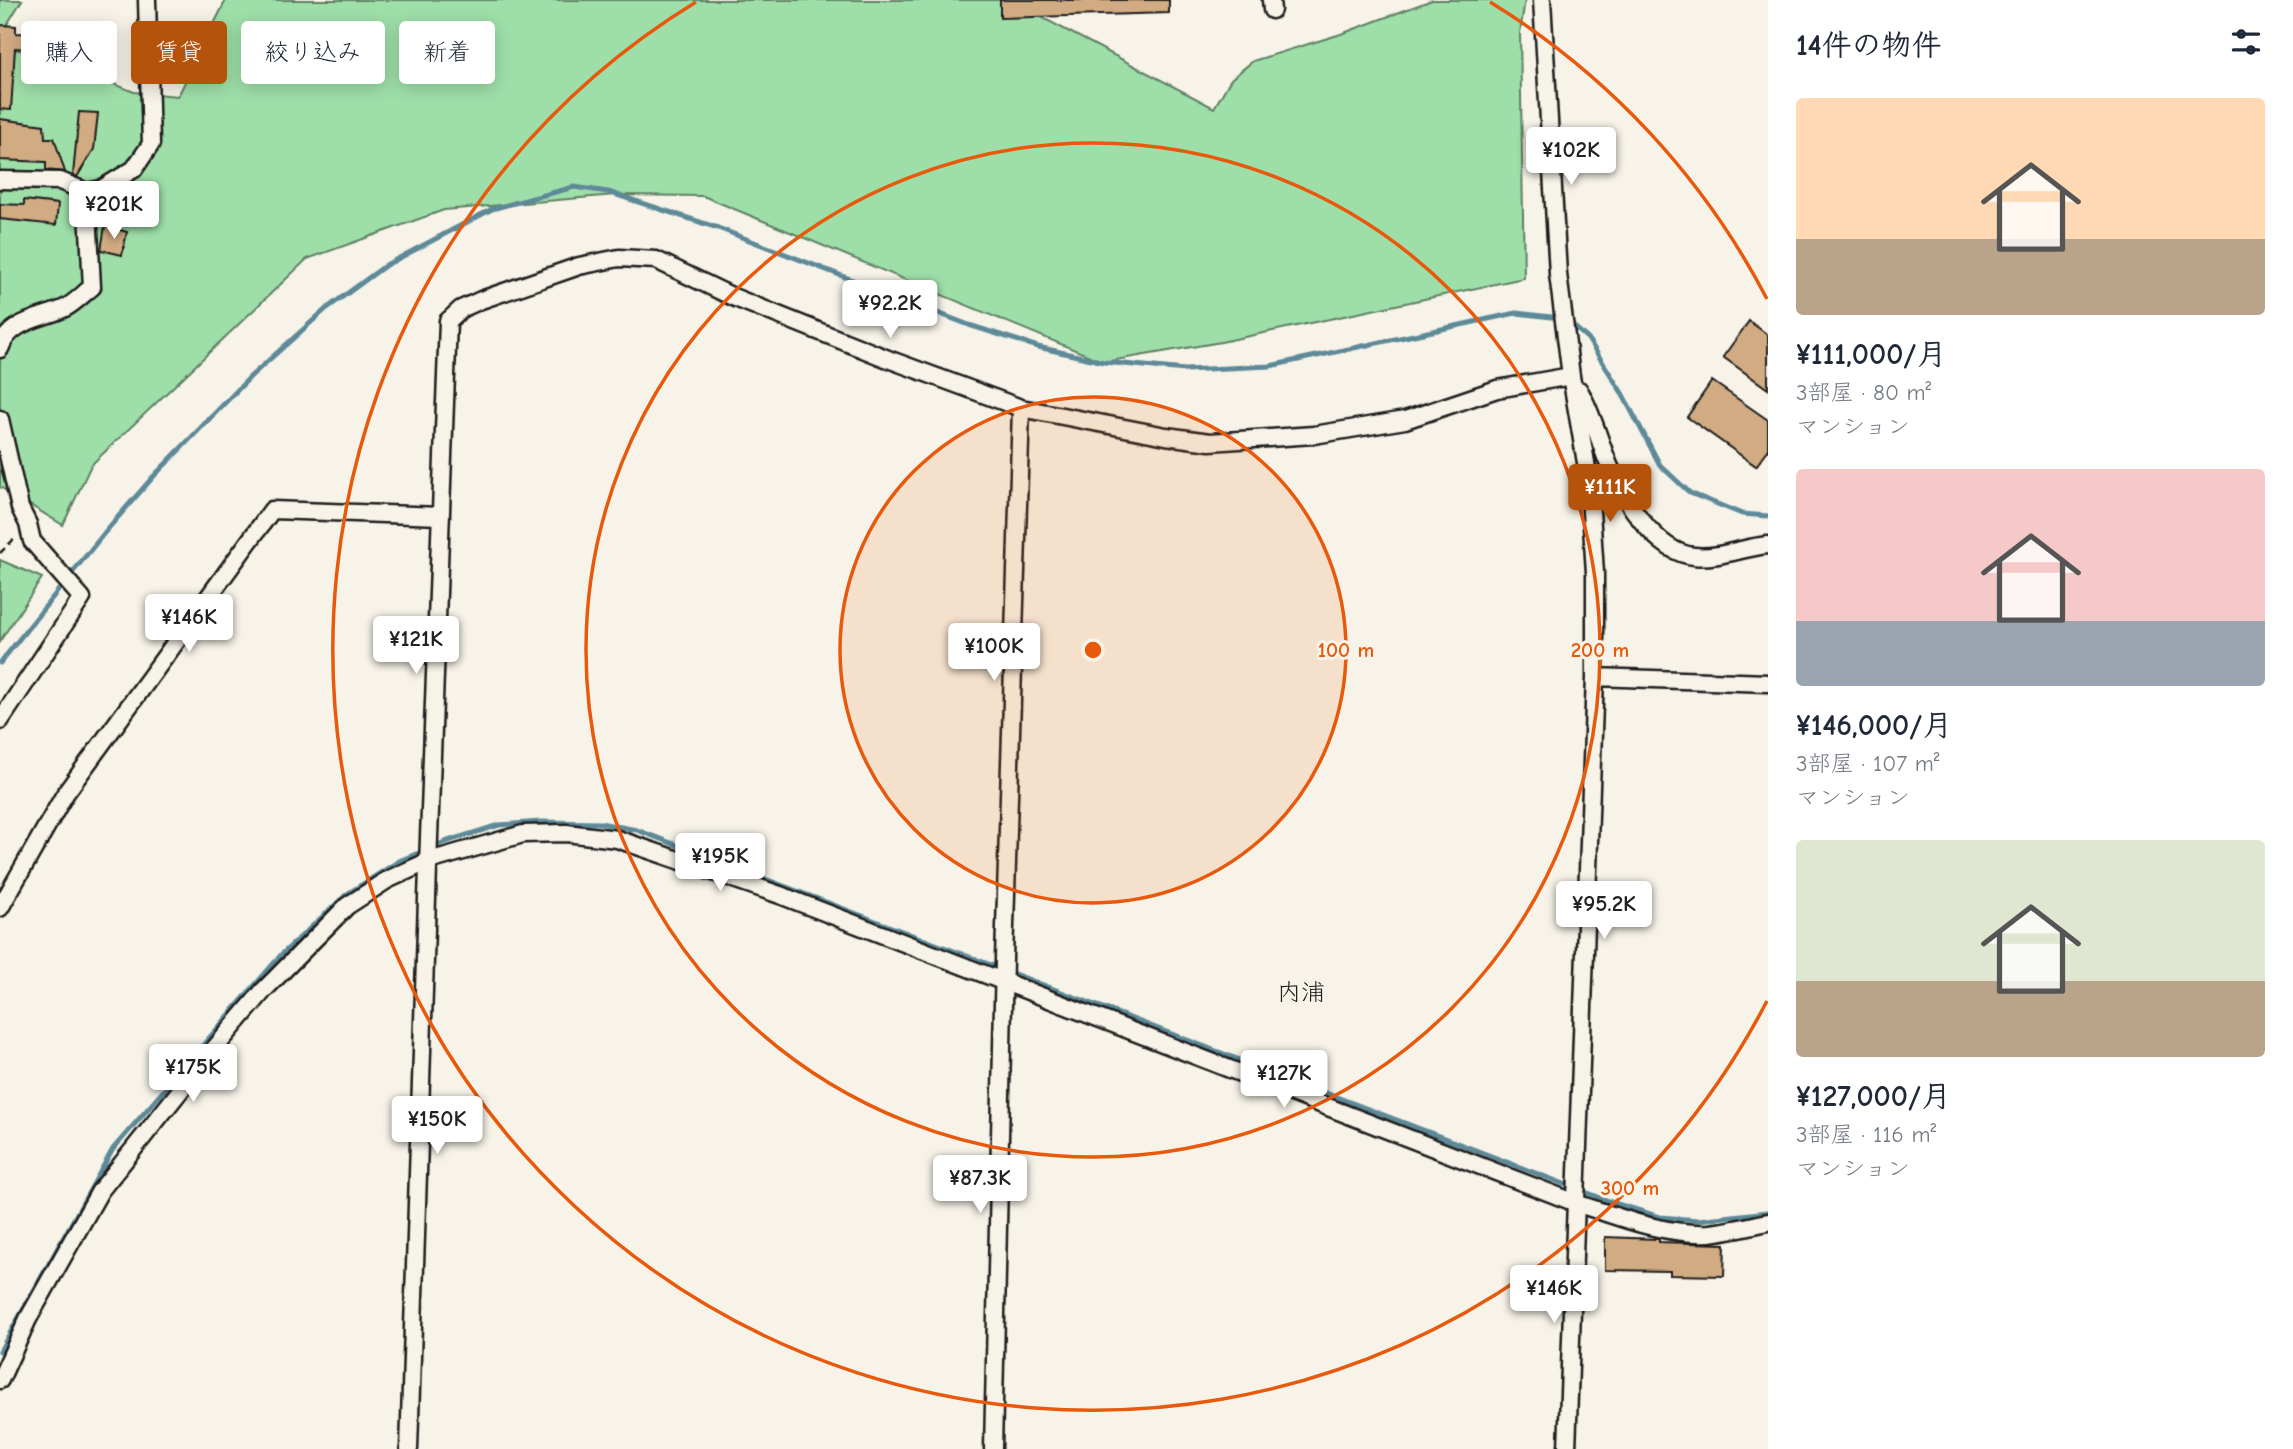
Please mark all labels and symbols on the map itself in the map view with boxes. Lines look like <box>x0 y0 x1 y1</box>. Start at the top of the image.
pin: ¥102K <box>1522 128 1620 187</box>
pin: ¥201K <box>65 182 163 241</box>
pin: ¥92.2K <box>833 280 947 340</box>
pin: ¥111K <box>1561 464 1659 524</box>
pin: ¥146K <box>140 594 238 654</box>
pin: ¥121K <box>367 616 465 676</box>
pin: ¥100K <box>945 624 1043 683</box>
centre of rings <box>1081 638 1105 662</box>
text: 100 m <box>1318 638 1374 662</box>
text: 200 m <box>1571 638 1629 662</box>
pin: ¥195K <box>671 834 769 893</box>
pin: ¥95.2K <box>1547 881 1661 941</box>
district label: 内浦 <box>1277 978 1325 1006</box>
pin: ¥175K <box>144 1044 242 1104</box>
pin: ¥127K <box>1235 1050 1333 1110</box>
pin: ¥150K <box>388 1096 486 1156</box>
pin: ¥87.3K <box>923 1156 1037 1215</box>
text: 300 m <box>1601 1176 1659 1200</box>
pin: ¥146K <box>1505 1266 1603 1325</box>

